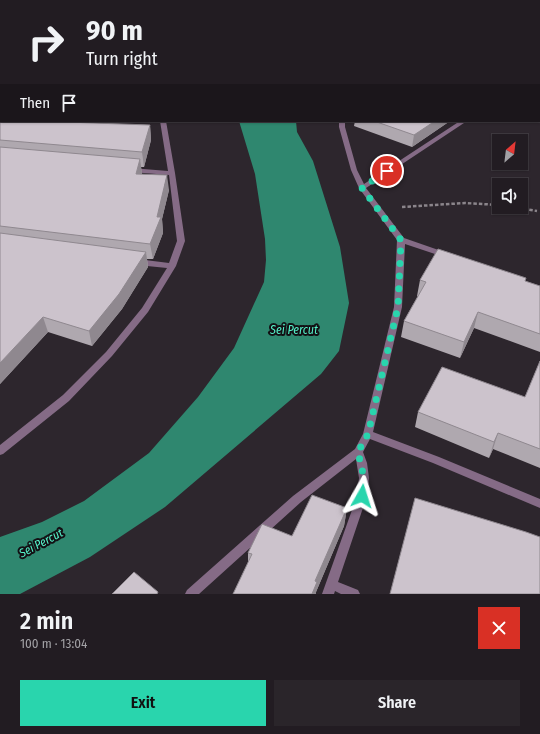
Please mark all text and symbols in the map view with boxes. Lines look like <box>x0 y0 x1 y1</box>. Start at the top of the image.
text: 90 m <box>86 14 143 47</box>
icon: right <box>20 16 72 68</box>
text: Turn right <box>86 48 158 70</box>
icon: arrive <box>58 92 80 114</box>
text: Then <box>20 94 50 112</box>
north arrow <box>492 134 528 170</box>
map controls <box>492 134 528 214</box>
pin <box>370 154 404 188</box>
icon: arrive <box>376 160 398 182</box>
button: sound <box>492 178 528 214</box>
water label: Sei Percut <box>269 323 318 337</box>
position arrow <box>341 475 383 517</box>
water label: Sei Percut <box>16 526 65 561</box>
text: 2 min <box>20 607 73 635</box>
button: close <box>478 607 520 649</box>
text: 100 m · 13:04 <box>20 636 87 651</box>
button: Exit <box>20 680 266 726</box>
button: Share <box>274 680 520 726</box>

